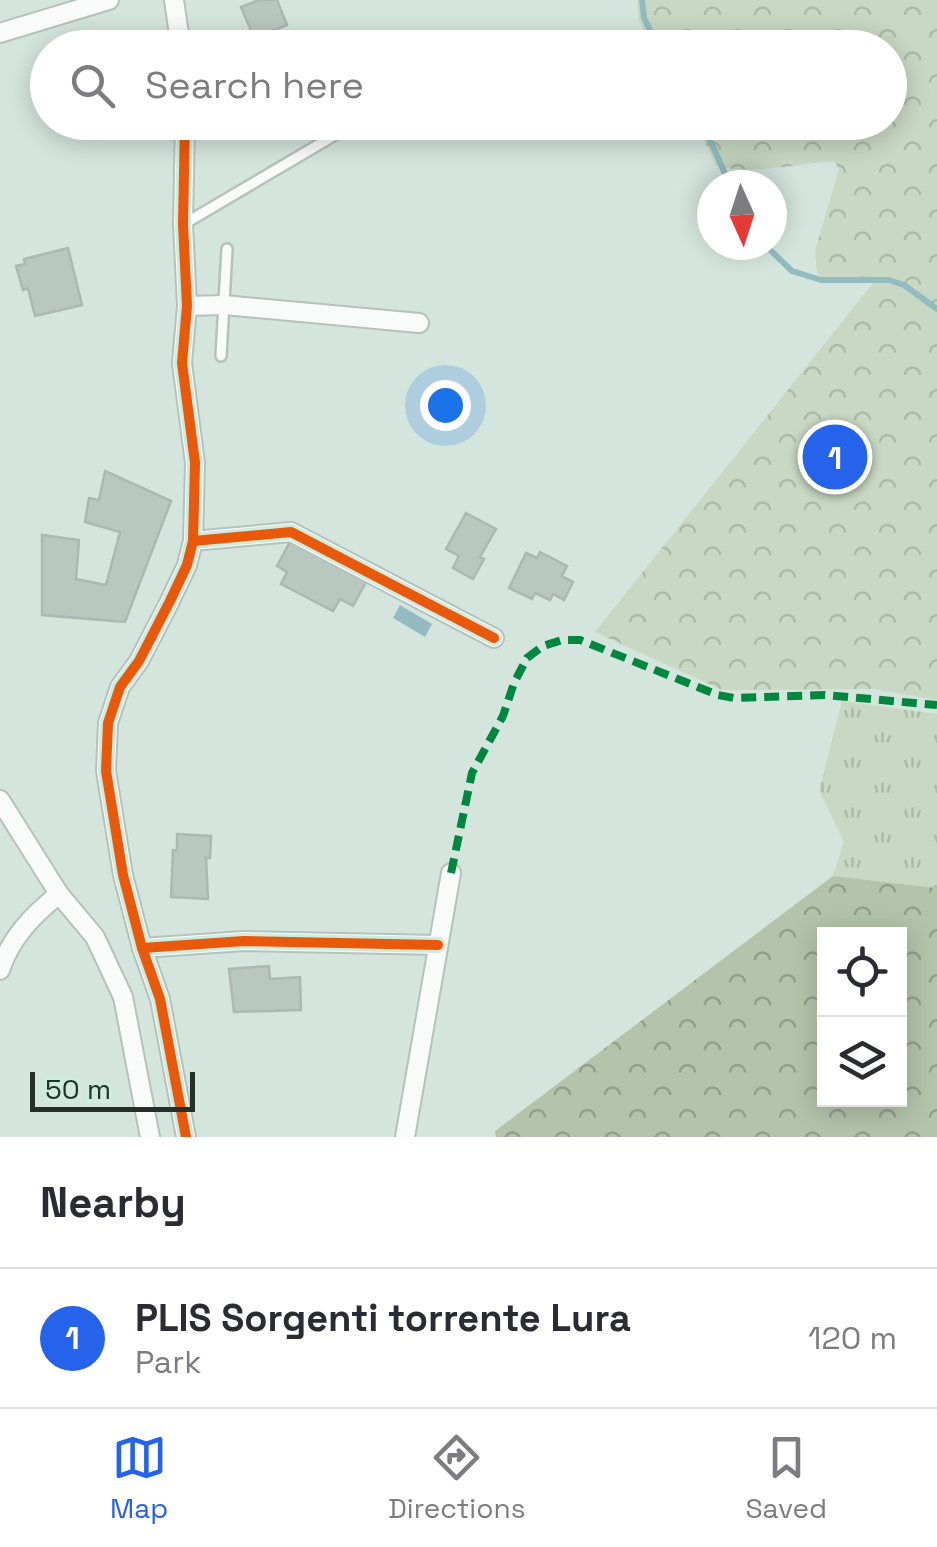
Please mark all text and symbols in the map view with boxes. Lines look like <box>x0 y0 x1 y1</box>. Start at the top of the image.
search box <box>30 30 907 140</box>
icon: search <box>65 58 120 113</box>
text: Search here <box>145 61 364 109</box>
north arrow <box>697 170 787 260</box>
your location <box>420 380 471 431</box>
pin: 1 <box>802 420 868 494</box>
map controls <box>817 927 907 1107</box>
button: locate <box>817 927 907 1017</box>
button: layers <box>817 1017 907 1107</box>
scale bar <box>30 1067 195 1112</box>
text: 50 m <box>45 1071 111 1107</box>
text: Nearby <box>40 1176 186 1229</box>
text: PLIS Sorgenti torrente Lura <box>135 1294 631 1342</box>
text: 1 <box>65 1318 80 1358</box>
text: 120 m <box>808 1318 897 1358</box>
text: Park <box>135 1342 202 1382</box>
tab: Map <box>110 1430 168 1526</box>
tab: Directions <box>388 1430 525 1526</box>
tab: Saved <box>745 1430 827 1526</box>

